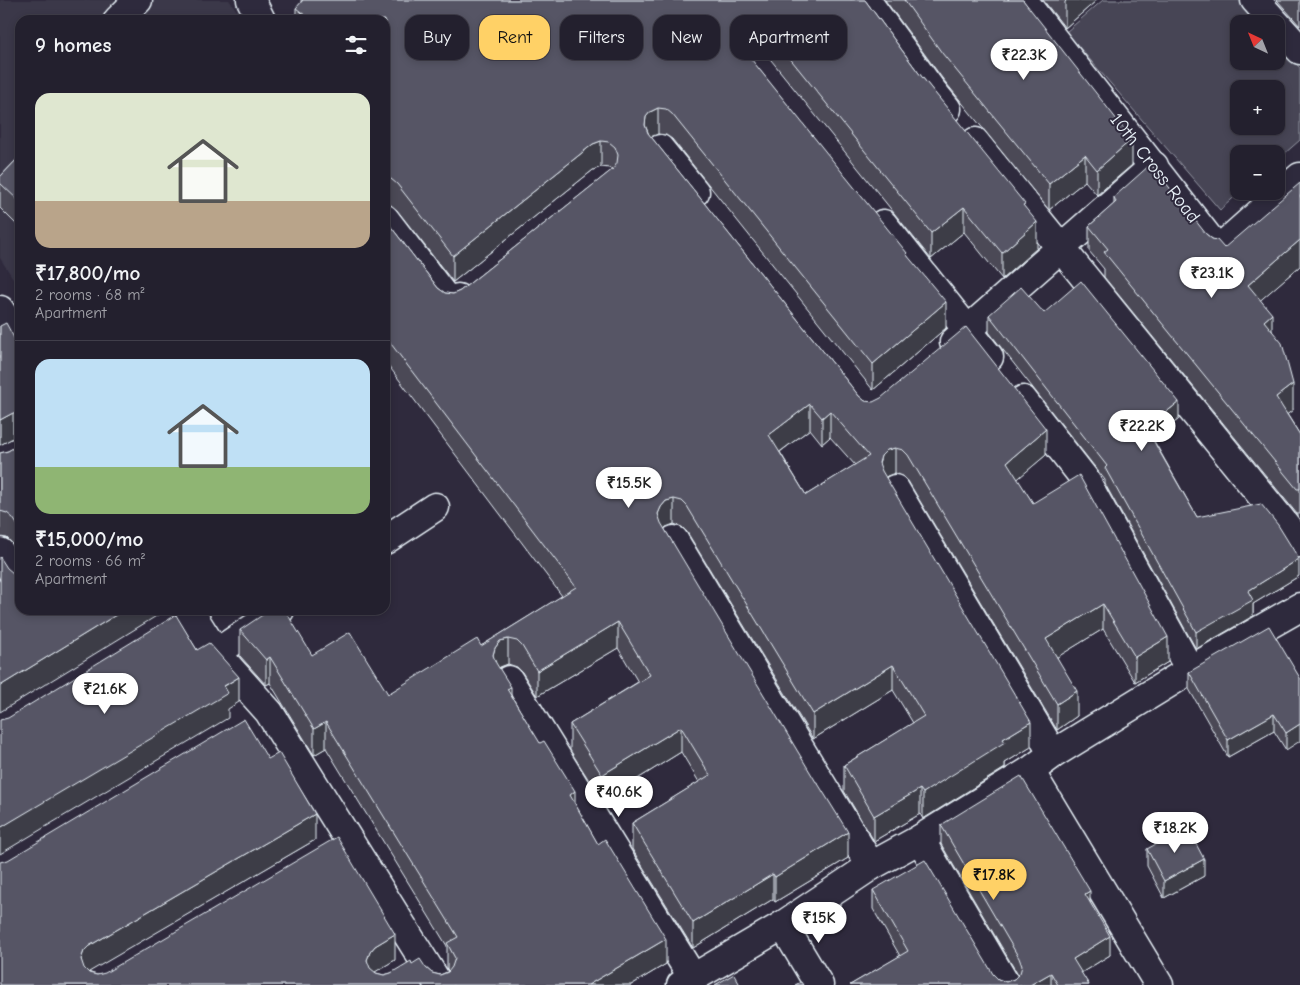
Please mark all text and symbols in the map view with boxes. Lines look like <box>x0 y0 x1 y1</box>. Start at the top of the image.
chip: Buy <box>405 15 469 60</box>
chip: Rent <box>479 15 550 60</box>
chip: Filters <box>560 15 643 60</box>
chip: New <box>653 15 720 60</box>
chip: Apartment <box>730 15 847 60</box>
north arrow <box>1230 15 1285 70</box>
map controls <box>1230 15 1285 200</box>
icon: filters <box>342 31 370 59</box>
text: 9 homes <box>35 33 111 57</box>
pin: ₹22.3K <box>983 38 1065 81</box>
text: ₹22.3K <box>1002 46 1046 64</box>
button: + <box>1230 80 1285 135</box>
street label: 10th Cross Road <box>1105 109 1205 227</box>
icon: home <box>158 126 248 216</box>
button: − <box>1230 145 1285 200</box>
pin: ₹23.1K <box>1171 256 1253 299</box>
text: ₹17,800/mo <box>35 261 140 285</box>
text: ₹23.1K <box>1190 264 1234 282</box>
text: 2 rooms · 68 m² <box>35 286 145 304</box>
text: Apartment <box>35 304 107 322</box>
icon: home <box>158 391 248 481</box>
pin: ₹22.2K <box>1101 410 1183 452</box>
text: ₹22.2K <box>1120 417 1164 435</box>
pin: ₹15.5K <box>588 466 670 509</box>
text: ₹15.5K <box>607 474 651 492</box>
text: ₹15,000/mo <box>35 527 143 551</box>
text: 2 rooms · 66 m² <box>35 552 145 570</box>
text: Apartment <box>35 570 107 588</box>
pin: ₹21.6K <box>64 672 146 715</box>
text: ₹21.6K <box>83 680 127 698</box>
pin: ₹40.6K <box>578 776 660 818</box>
text: ₹40.6K <box>596 783 642 801</box>
pin: ₹18.2K <box>1134 812 1216 854</box>
text: ₹18.2K <box>1153 819 1197 837</box>
pin: ₹17.8K <box>953 858 1035 901</box>
text: ₹17.8K <box>973 866 1015 884</box>
pin: ₹15K <box>789 902 849 944</box>
text: ₹15K <box>803 909 835 927</box>

